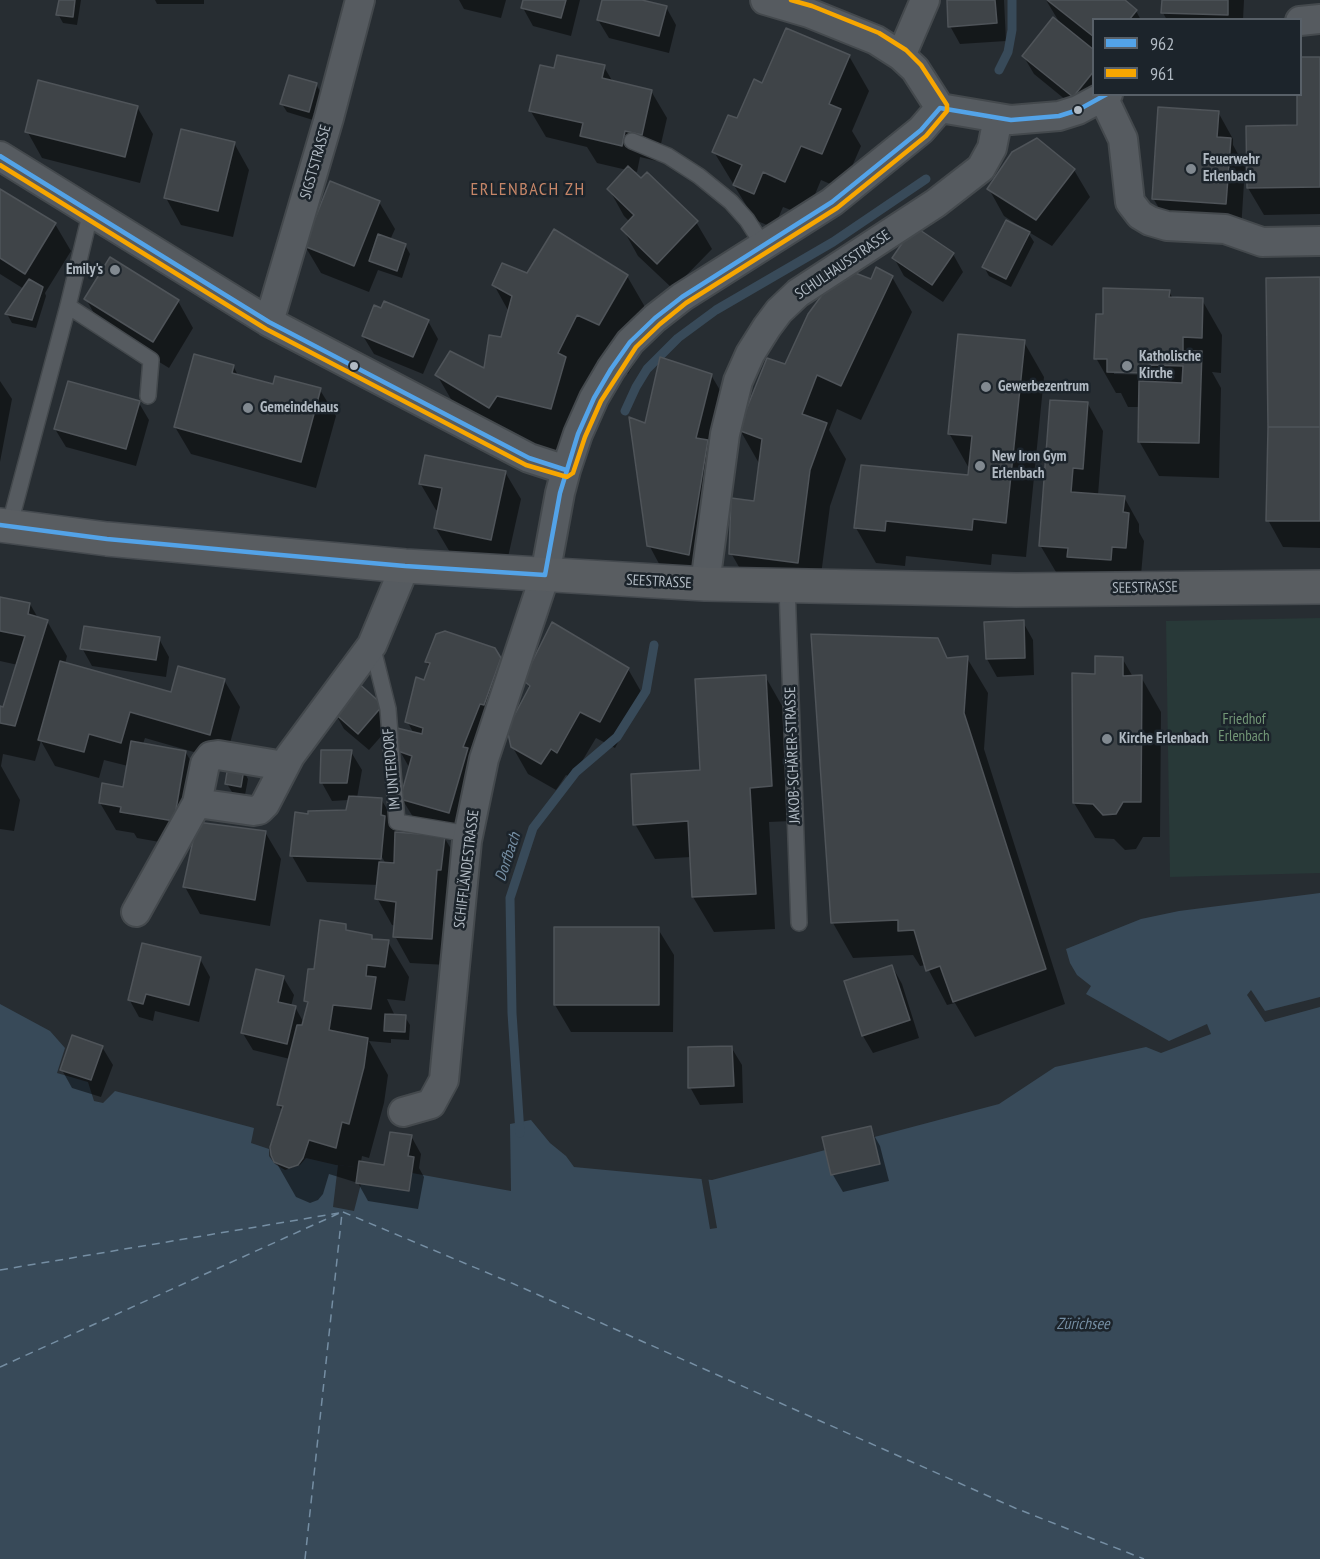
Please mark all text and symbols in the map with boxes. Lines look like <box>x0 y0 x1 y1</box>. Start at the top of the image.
legend <box>1092 18 1302 96</box>
text: 962 <box>1150 32 1174 55</box>
text: 961 <box>1150 62 1174 85</box>
unlabelled marker <box>1072 104 1084 116</box>
street label: SIGSTSTRASSE <box>297 123 335 201</box>
place label: Feuerwehr Erlenbach <box>1203 151 1260 186</box>
marker: Feuerwehr Erlenbach <box>1184 162 1198 176</box>
district label: ERLENBACH ZH <box>470 179 586 201</box>
street label: SCHULHAUSSTRASSE <box>792 226 894 304</box>
place label: Emily's <box>66 261 103 279</box>
marker: Emily's <box>108 263 122 277</box>
place label: Katholische Kirche <box>1139 348 1201 383</box>
marker: Katholische Kirche <box>1120 359 1134 373</box>
unlabelled marker <box>348 360 360 372</box>
place label: Gewerbezentrum <box>998 378 1089 396</box>
marker: Gewerbezentrum <box>979 380 993 394</box>
place label: Gemeindehaus <box>260 399 338 417</box>
marker: Gemeindehaus <box>241 401 255 415</box>
place label: New Iron Gym Erlenbach <box>992 448 1066 483</box>
marker: New Iron Gym Erlenbach <box>973 459 987 473</box>
street label: SEESTRASSE <box>626 571 692 593</box>
street label: SEESTRASSE <box>1112 578 1178 598</box>
street label: JAKOB-SCHÄRER-STRASSE <box>782 686 804 824</box>
park label: Friedhof Erlenbach <box>1218 711 1270 746</box>
street label: IM UNTERDORF <box>379 727 405 811</box>
place label: Kirche Erlenbach <box>1119 730 1209 748</box>
marker: Kirche Erlenbach <box>1100 732 1114 746</box>
street label: SCHIFFLÄNDESTRASSE <box>451 809 483 929</box>
water label: Dorfbach <box>491 830 525 884</box>
water label: Zürichsee <box>1056 1314 1110 1334</box>

